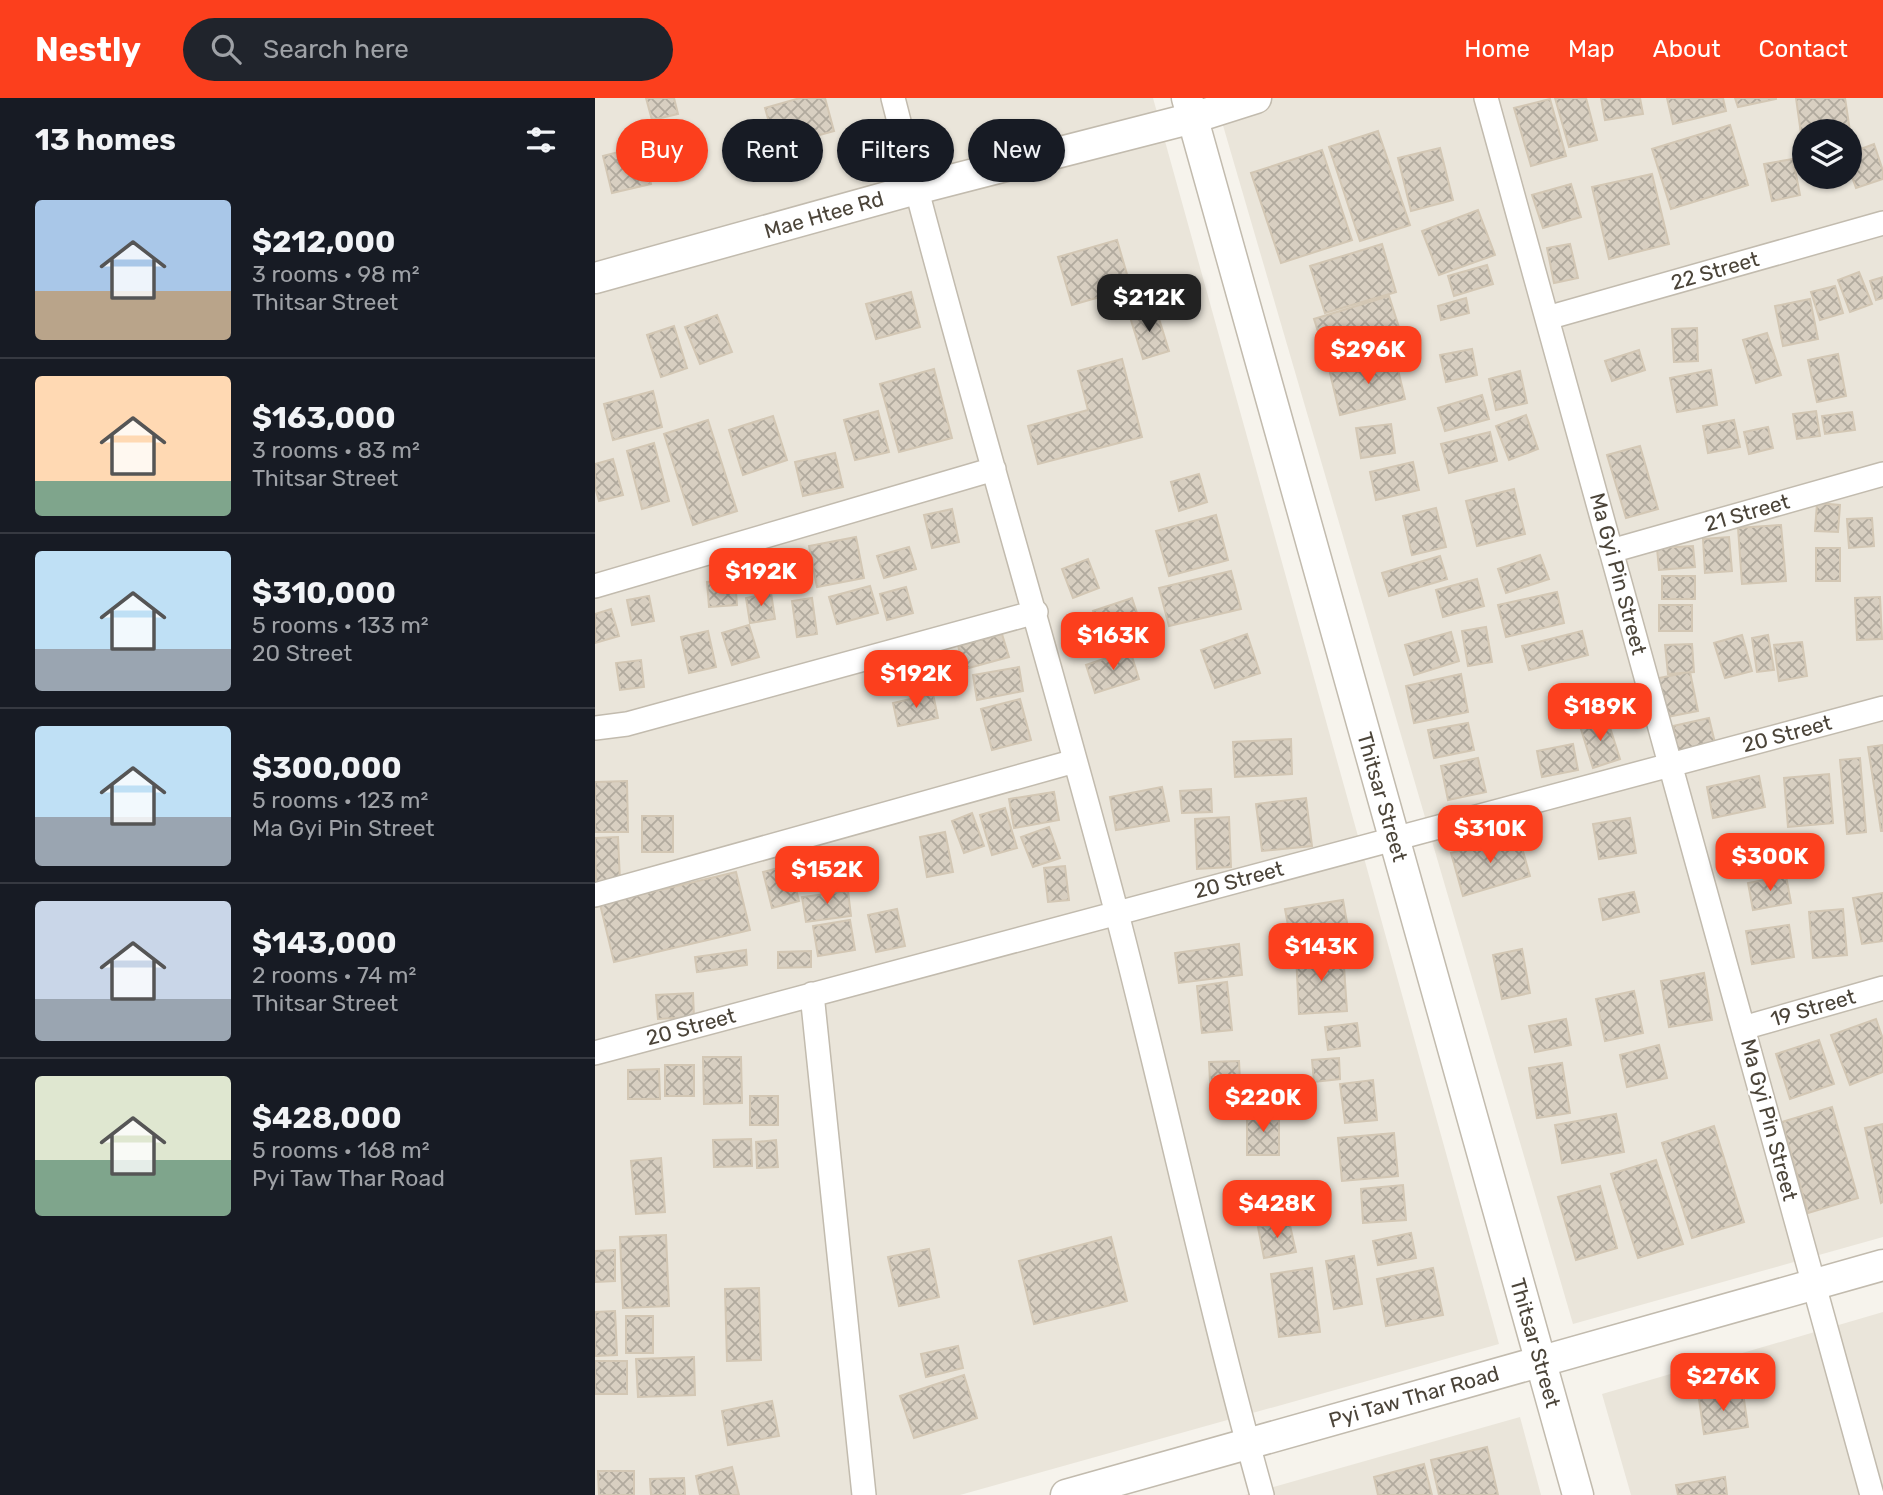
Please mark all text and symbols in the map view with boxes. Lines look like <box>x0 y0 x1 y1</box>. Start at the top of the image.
search box <box>183 18 673 81</box>
text: Nestly <box>35 30 141 69</box>
icon: search <box>207 30 245 68</box>
text: Search here <box>263 34 409 65</box>
text: Home <box>1464 35 1530 63</box>
text: Map <box>1568 35 1615 63</box>
text: About <box>1653 35 1721 63</box>
text: Contact <box>1759 35 1848 63</box>
chip: Buy <box>616 119 708 182</box>
chip: Rent <box>722 119 823 182</box>
chip: Filters <box>837 119 954 182</box>
chip: New <box>968 119 1065 182</box>
map controls <box>1792 119 1862 189</box>
button: layers <box>1792 119 1862 189</box>
icon: filters <box>522 121 560 159</box>
text: 13 homes <box>35 122 176 158</box>
street label: Mae Htee Rd <box>761 186 887 244</box>
text: $212,000 <box>252 224 395 260</box>
icon: home <box>91 228 175 312</box>
street label: 22 Street <box>1668 246 1762 295</box>
text: 3 rooms · 98 m² <box>252 260 420 288</box>
pin: $212K <box>1100 274 1198 334</box>
text: $212K <box>1113 283 1185 311</box>
text: Thitsar Street <box>252 288 398 316</box>
pin: $296K <box>1319 327 1417 386</box>
text: $296K <box>1330 335 1406 363</box>
text: $163,000 <box>252 400 396 436</box>
icon: home <box>91 404 175 488</box>
text: 3 rooms · 83 m² <box>252 436 420 464</box>
text: Thitsar Street <box>252 464 398 492</box>
street label: 21 Street <box>1702 488 1792 537</box>
street label: Ma Gyi Pin Street <box>1585 490 1652 658</box>
pin: $192K <box>712 548 810 608</box>
text: $192K <box>725 557 797 585</box>
text: $310,000 <box>252 575 396 611</box>
icon: home <box>91 579 175 663</box>
text: 5 rooms · 133 m² <box>252 611 429 639</box>
pin: $163K <box>1064 612 1162 672</box>
text: $163K <box>1077 621 1149 649</box>
text: 20 Street <box>252 639 352 667</box>
pin: $192K <box>867 650 965 710</box>
text: $192K <box>880 659 952 687</box>
pin: $189K <box>1551 684 1649 743</box>
text: $189K <box>1564 692 1636 720</box>
street label: 20 Street <box>1739 710 1834 757</box>
street label: Thitsar Street <box>1352 729 1413 864</box>
text: $300,000 <box>252 750 402 786</box>
icon: home <box>91 754 175 838</box>
text: 5 rooms · 123 m² <box>252 786 428 814</box>
pin: $310K <box>1441 806 1539 865</box>
text: Ma Gyi Pin Street <box>252 814 435 842</box>
text: $310K <box>1454 814 1526 842</box>
pin: $300K <box>1721 834 1819 893</box>
text: $300K <box>1731 842 1809 870</box>
pin: $152K <box>778 846 876 906</box>
text: $152K <box>791 855 863 883</box>
street label: 20 Street <box>1191 856 1286 903</box>
pin: $143K <box>1272 924 1370 983</box>
text: $143,000 <box>252 925 397 961</box>
icon: home <box>91 929 175 1013</box>
text: $143K <box>1285 932 1357 960</box>
text: 2 rooms · 74 m² <box>252 961 416 989</box>
street label: 19 Street <box>1767 983 1858 1032</box>
text: Thitsar Street <box>252 989 398 1017</box>
street label: 20 Street <box>643 1003 738 1050</box>
street label: Ma Gyi Pin Street <box>1736 1036 1803 1204</box>
pin: $220K <box>1214 1074 1312 1134</box>
text: $220K <box>1225 1083 1301 1111</box>
text: $428,000 <box>252 1100 402 1136</box>
icon: home <box>91 1104 175 1188</box>
text: 5 rooms · 168 m² <box>252 1136 430 1164</box>
text: Pyi Taw Thar Road <box>252 1164 445 1192</box>
pin: $428K <box>1228 1180 1326 1240</box>
text: $428K <box>1239 1189 1315 1217</box>
street label: Thitsar Street <box>1505 1275 1566 1410</box>
pin: $276K <box>1674 1354 1772 1413</box>
street label: Pyi Taw Thar Road <box>1326 1360 1502 1433</box>
text: $276K <box>1686 1362 1760 1390</box>

